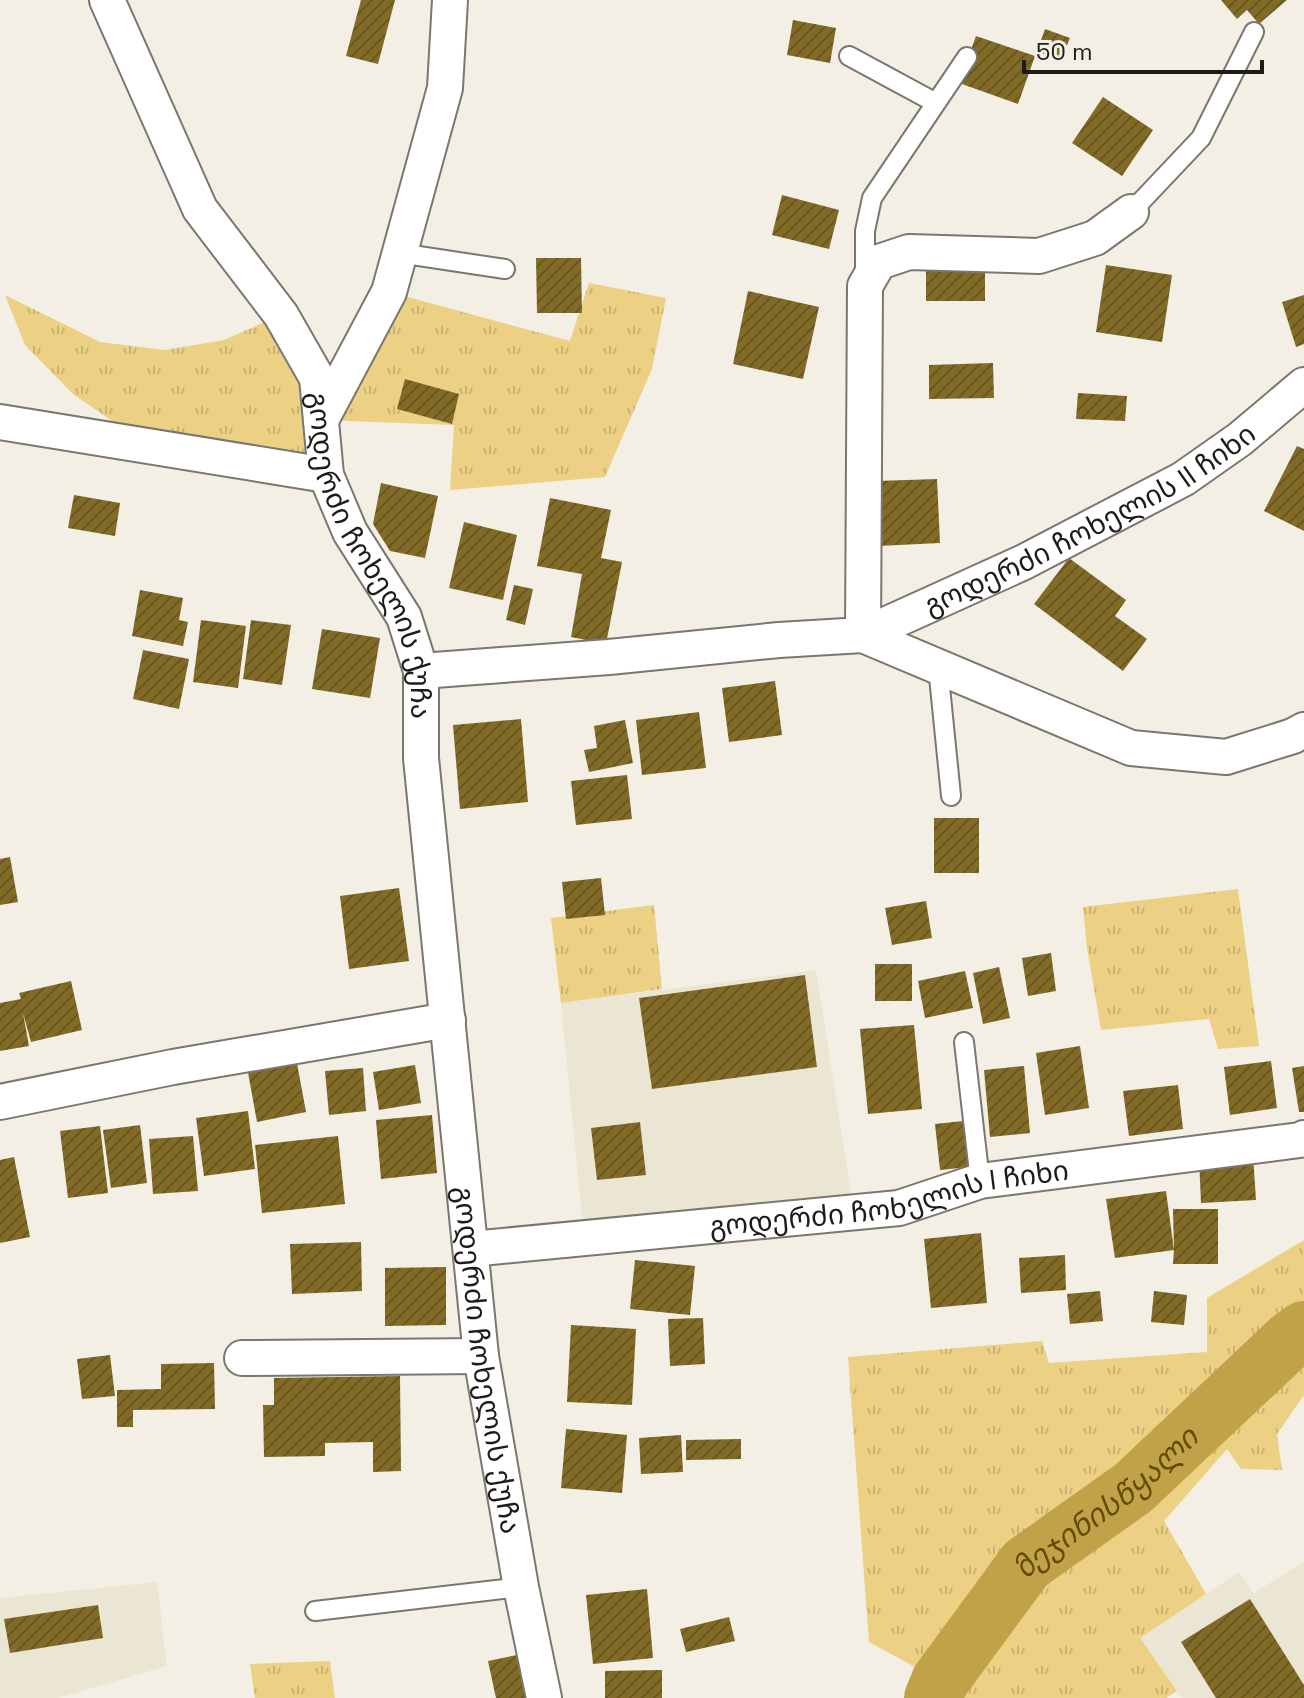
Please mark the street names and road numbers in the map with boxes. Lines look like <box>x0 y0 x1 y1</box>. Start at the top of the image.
street label: გოდერძი ჩოხელის ქუჩა <box>300 390 439 719</box>
street label: გოდერძი ჩოხელის II ჩიხი <box>918 416 1263 623</box>
street label: გოდერძი ჩოხელის I ჩიხი <box>708 1152 1071 1244</box>
street label: გოდერძი ჩოხელის ქუჩა <box>446 1184 529 1536</box>

